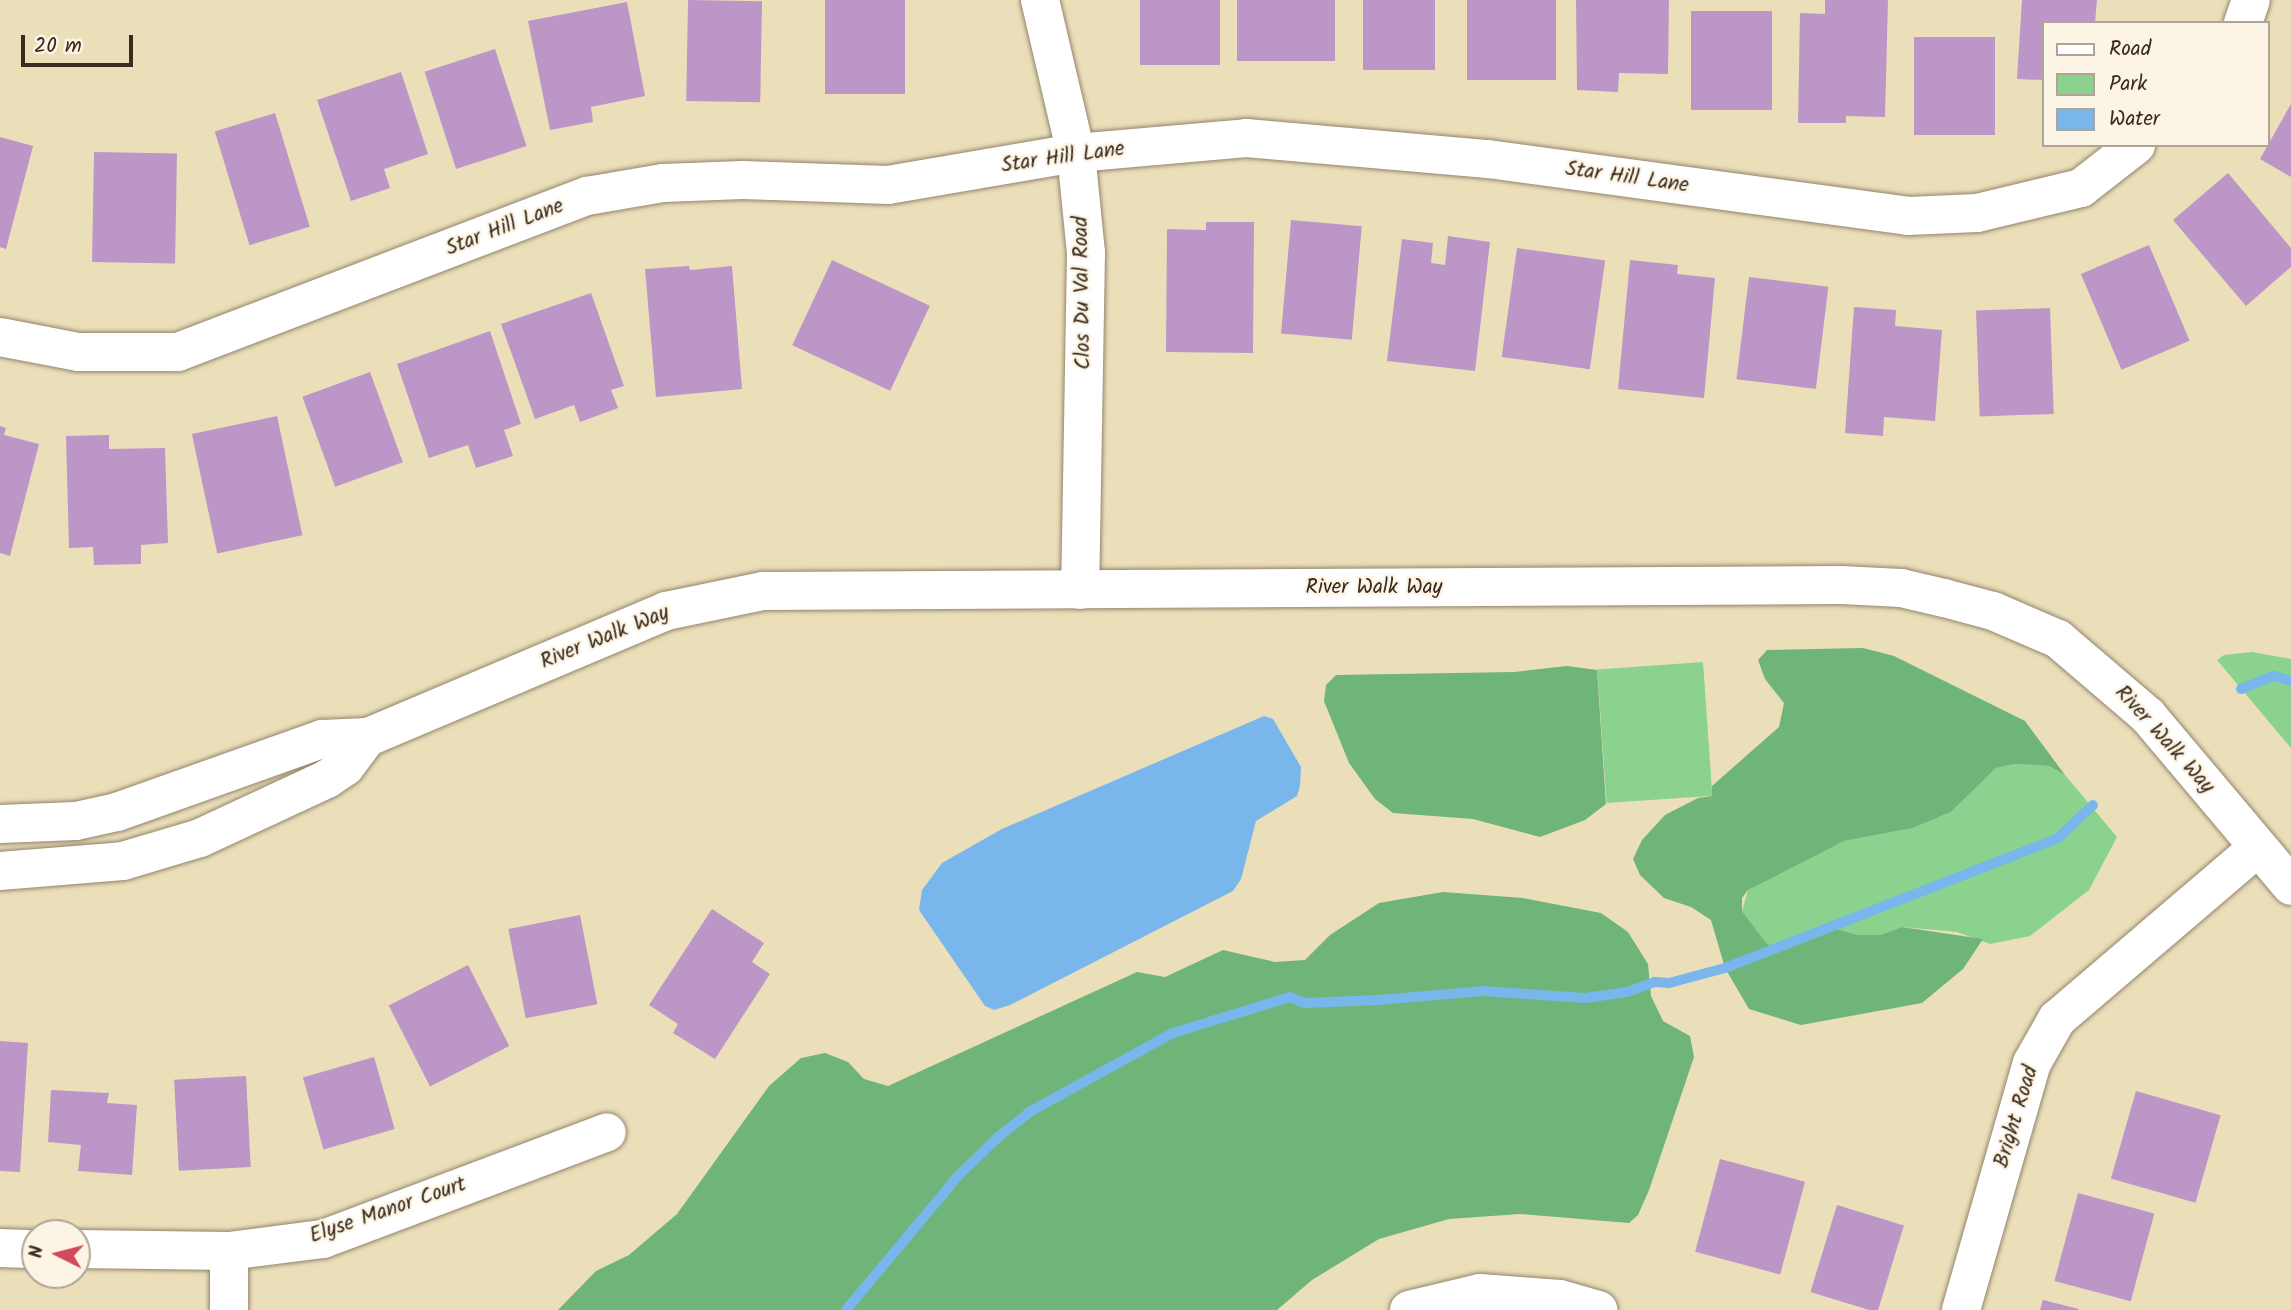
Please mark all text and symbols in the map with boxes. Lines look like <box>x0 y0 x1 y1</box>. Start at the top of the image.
scale bar <box>24 21 136 65</box>
legend <box>2042 21 2270 147</box>
text: 20 m <box>34 30 82 63</box>
text: Road <box>2109 33 2151 66</box>
text: Park <box>2109 68 2147 101</box>
text: Water <box>2109 103 2160 136</box>
street label: Star Hill Lane <box>1000 137 1126 179</box>
street label: Star Hill Lane <box>1564 157 1690 199</box>
street label: Star Hill Lane <box>442 194 568 262</box>
street label: Clos Du Val Road <box>1069 216 1097 370</box>
street label: River Walk Way <box>1306 575 1442 601</box>
street label: River Walk Way <box>537 601 673 675</box>
street label: River Walk Way <box>2109 681 2219 799</box>
street label: Bright Road <box>1990 1063 2044 1171</box>
street label: Elyse Manor Court <box>306 1172 470 1250</box>
north arrow <box>21 1219 91 1289</box>
text: N <box>22 1244 53 1260</box>

